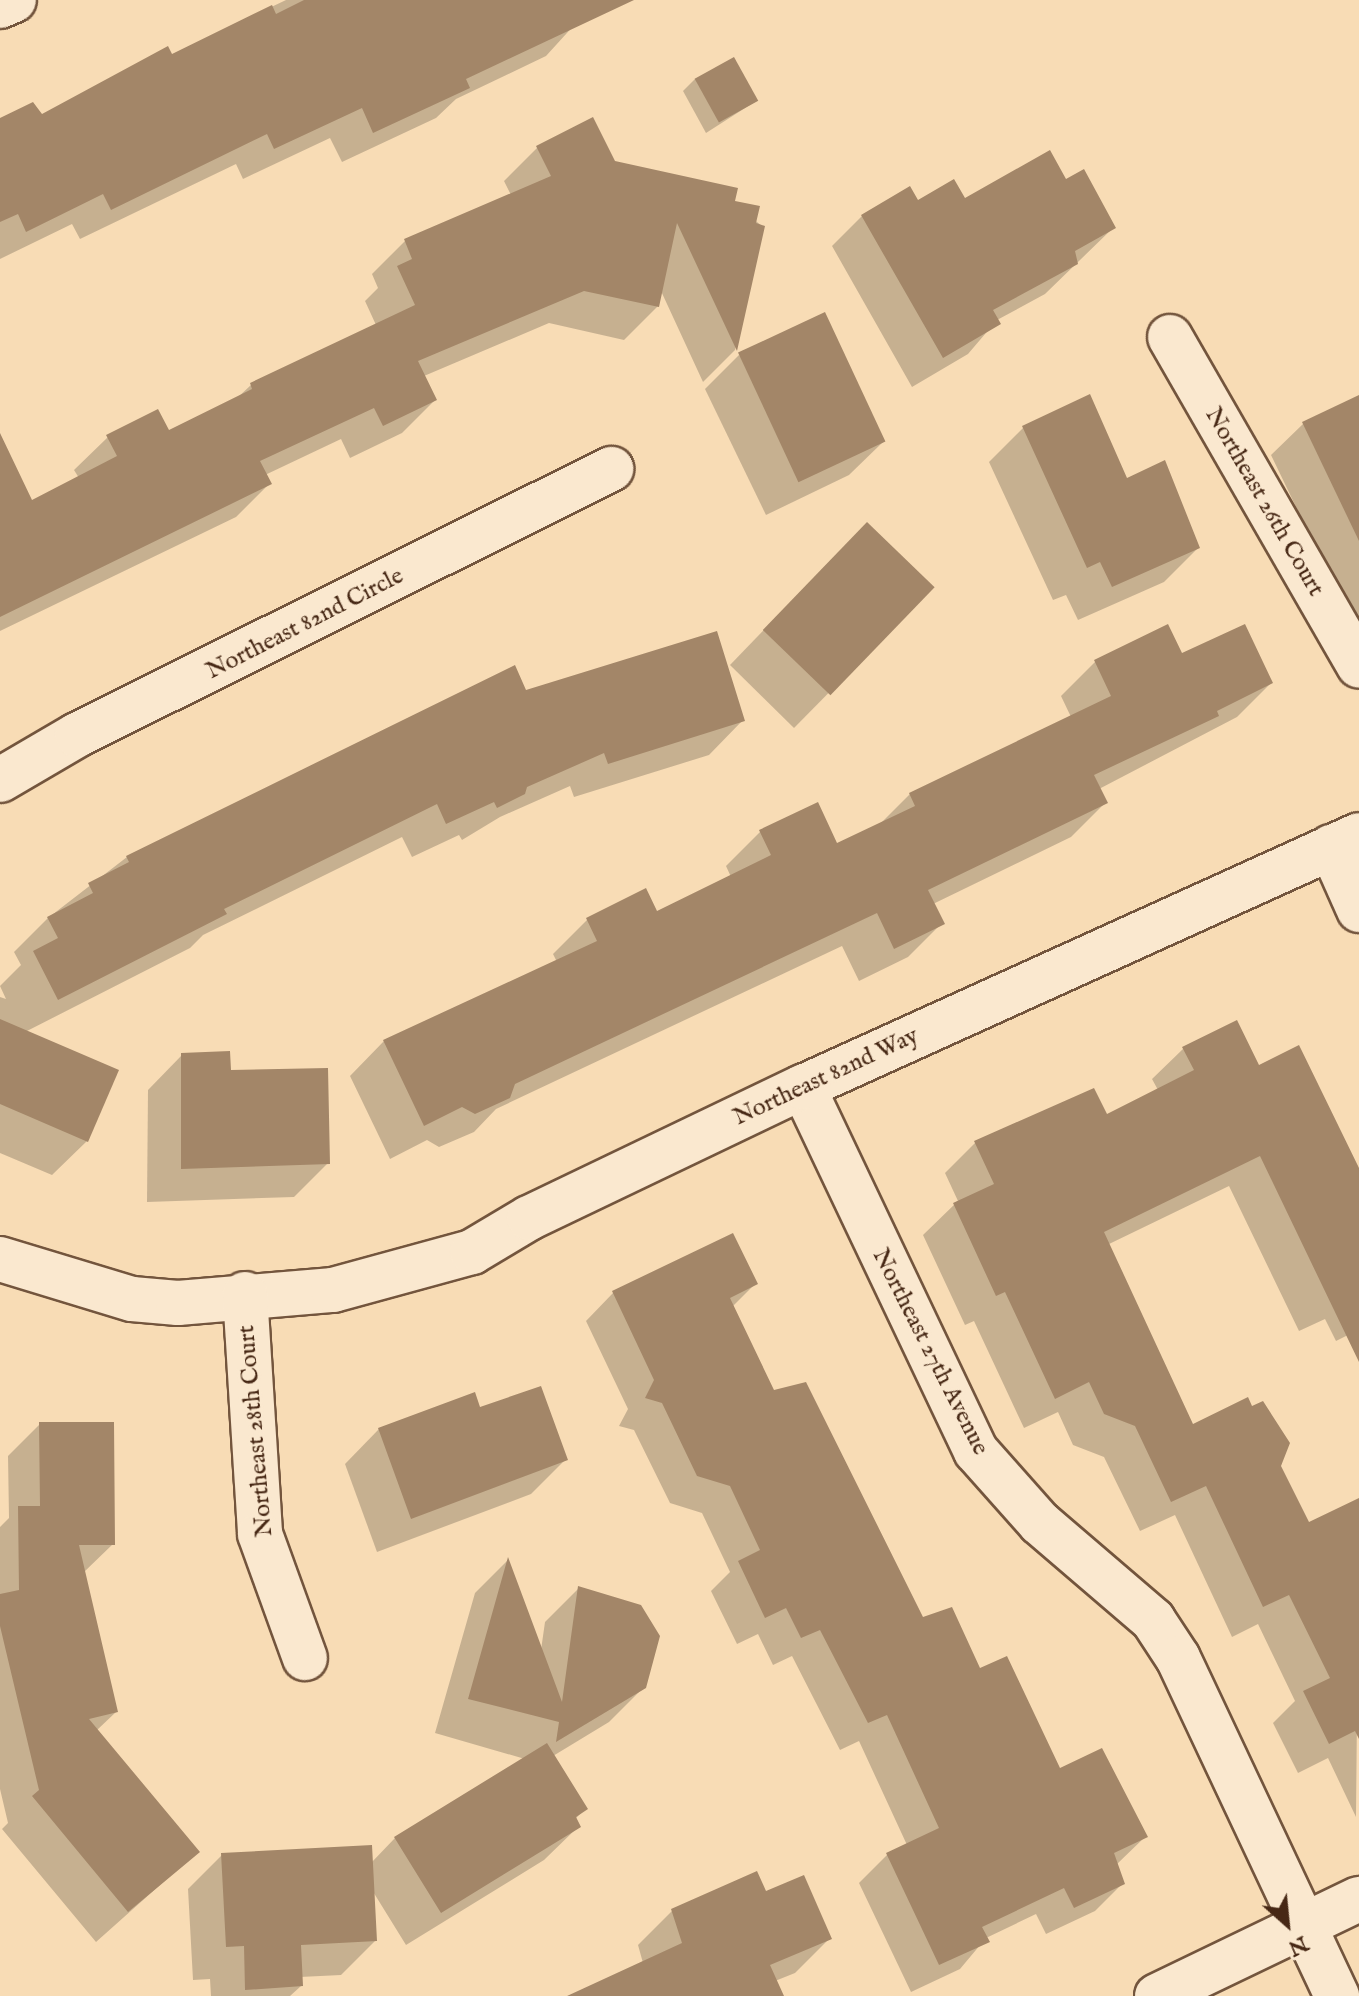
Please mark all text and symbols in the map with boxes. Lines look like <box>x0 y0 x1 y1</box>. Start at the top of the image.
street label: Northeast 26th Court <box>1198 403 1330 601</box>
street label: Northeast 82nd Circle <box>202 562 408 686</box>
street label: Northeast 82nd Way <box>729 1022 923 1132</box>
street label: Northeast 27th Avenue <box>865 1244 995 1460</box>
street label: Northeast 28th Court <box>232 1324 280 1538</box>
north arrow <box>1247 1884 1327 1964</box>
text: N <box>1283 1929 1313 1962</box>

